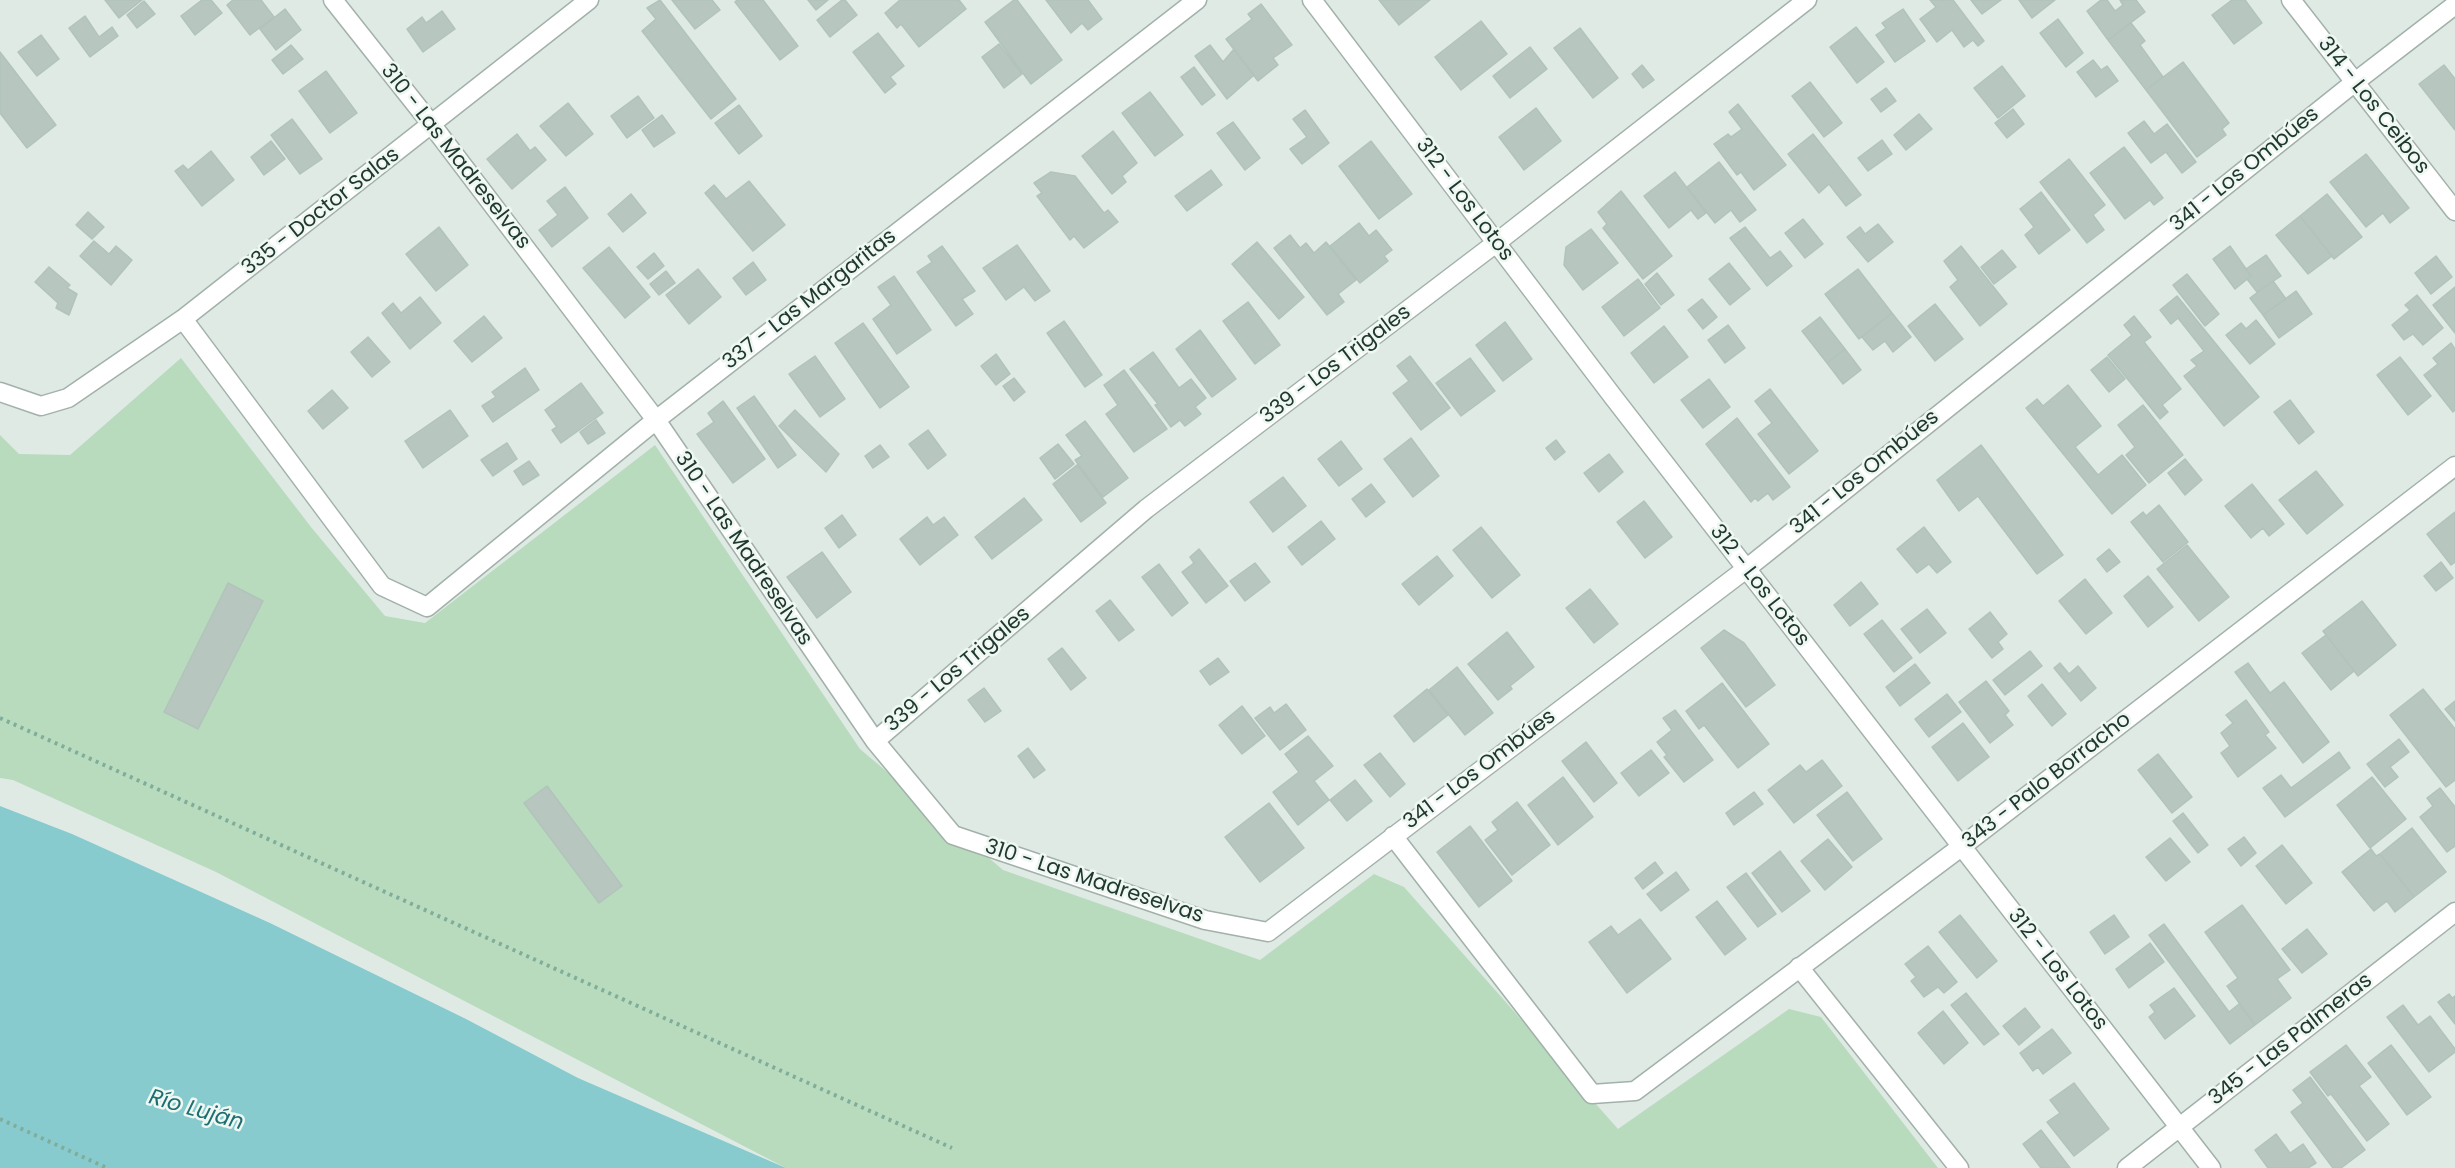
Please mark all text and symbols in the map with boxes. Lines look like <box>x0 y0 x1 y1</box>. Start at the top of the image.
street label: 314 - Los Ceibos <box>2312 32 2434 180</box>
street label: 310 - Las Madreselvas <box>375 59 535 255</box>
street label: 341 - Los Ombúes <box>2166 102 2324 238</box>
street label: 312 - Los Lotos <box>1410 133 1518 267</box>
street label: 335 - Doctor Salas <box>237 143 405 281</box>
street label: 337 - Las Margaritas <box>718 224 902 376</box>
street label: 339 - Los Trigales <box>1256 300 1416 430</box>
street label: 341 - Los Ombúes <box>1786 405 1944 541</box>
street label: 310 - Las Madreselvas <box>669 447 817 651</box>
street label: 312 - Los Lotos <box>1704 520 1814 652</box>
street label: 339 - Los Trigales <box>880 602 1036 738</box>
street label: 341 - Los Ombúes <box>1399 705 1561 835</box>
street label: 343 - Palo Borracho <box>1958 707 2136 855</box>
street label: 310 - Las Madreselvas <box>982 835 1206 929</box>
street label: 312 - Los Lotos <box>2002 904 2112 1036</box>
street label: 345 - Las Palmeras <box>2204 968 2378 1112</box>
water label: Río Luján <box>146 1085 246 1137</box>

